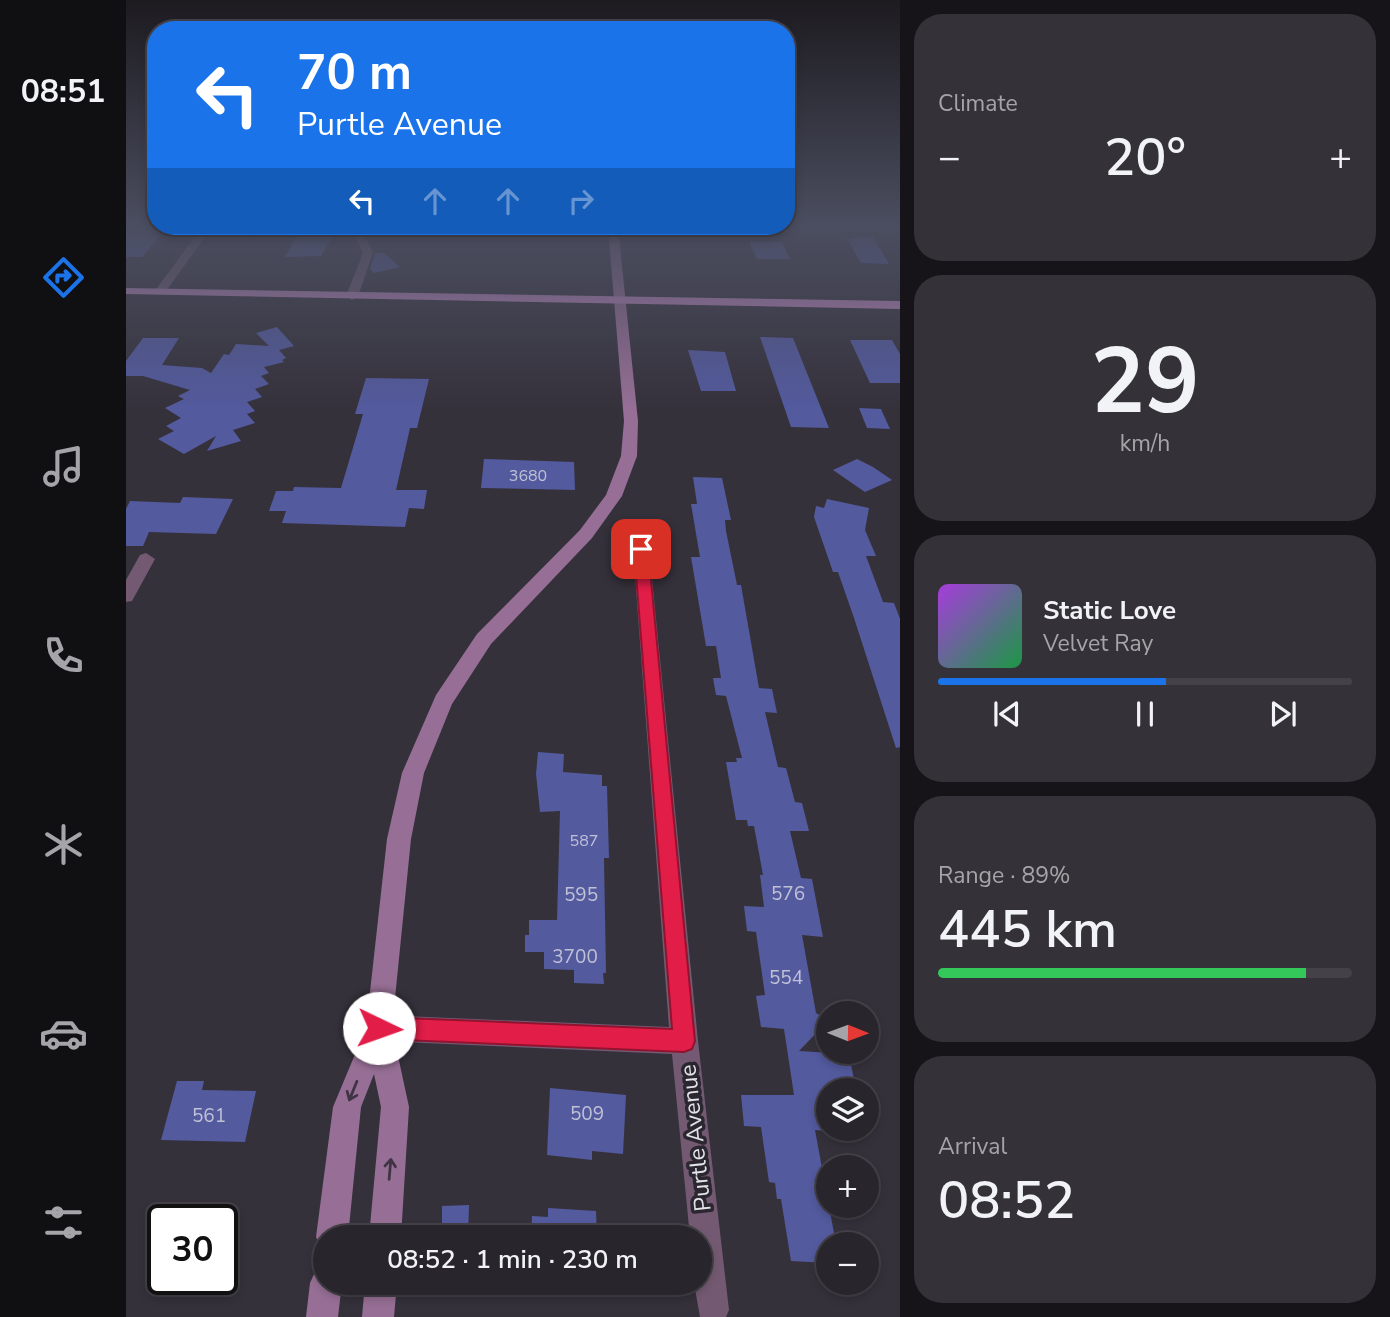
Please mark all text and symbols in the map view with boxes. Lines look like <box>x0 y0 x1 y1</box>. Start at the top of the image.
text: 70 m <box>297 39 412 106</box>
icon: left <box>182 49 273 140</box>
text: 08:51 <box>21 70 105 113</box>
text: Climate <box>938 88 1018 119</box>
text: Purtle Avenue <box>297 103 502 146</box>
text: 20° <box>1104 122 1186 193</box>
text: − <box>938 132 961 183</box>
text: + <box>1329 132 1352 183</box>
icon: left <box>343 182 381 220</box>
icon: ahead <box>416 182 454 220</box>
icon: ahead <box>489 182 527 220</box>
icon: right <box>562 182 600 220</box>
icon: directions <box>39 253 88 302</box>
text: 29 <box>1090 320 1200 444</box>
text: km/h <box>1120 428 1170 459</box>
icon: music <box>39 442 88 491</box>
house number: 3680 <box>509 465 547 487</box>
pin <box>611 519 671 579</box>
icon: arrive <box>622 530 660 568</box>
text: Static Love <box>1043 593 1176 628</box>
text: Velvet Ray <box>1043 628 1153 659</box>
icon: phone <box>39 631 88 680</box>
icon: previous <box>988 695 1026 733</box>
icon: pause <box>1126 695 1164 733</box>
icon: next <box>1264 695 1302 733</box>
icon: climate <box>39 820 88 869</box>
house number: 587 <box>570 830 598 852</box>
text: Range · 89% <box>938 860 1070 891</box>
house number: 576 <box>771 881 805 907</box>
house number: 595 <box>564 882 598 908</box>
text: 445 km <box>938 894 1117 965</box>
house number: 3700 <box>552 944 598 970</box>
house number: 554 <box>769 965 803 991</box>
position arrow <box>342 991 416 1065</box>
north arrow <box>816 1001 878 1064</box>
map controls <box>816 1001 879 1295</box>
icon: car <box>39 1009 88 1058</box>
street label: Purtle Avenue <box>672 1063 719 1213</box>
button: layers <box>816 1078 879 1141</box>
one-way arrow <box>346 1080 359 1102</box>
house number: 509 <box>570 1101 604 1127</box>
house number: 561 <box>192 1103 226 1129</box>
text: Arrival <box>938 1131 1007 1162</box>
button: + <box>816 1155 879 1218</box>
one-way arrow <box>384 1158 397 1181</box>
text: 08:52 <box>938 1165 1075 1236</box>
icon: filters <box>39 1198 88 1247</box>
speed limit sign: 30 <box>147 1204 238 1295</box>
button: − <box>816 1232 879 1295</box>
text: 08:52 · 1 min · 230 m <box>387 1242 638 1277</box>

